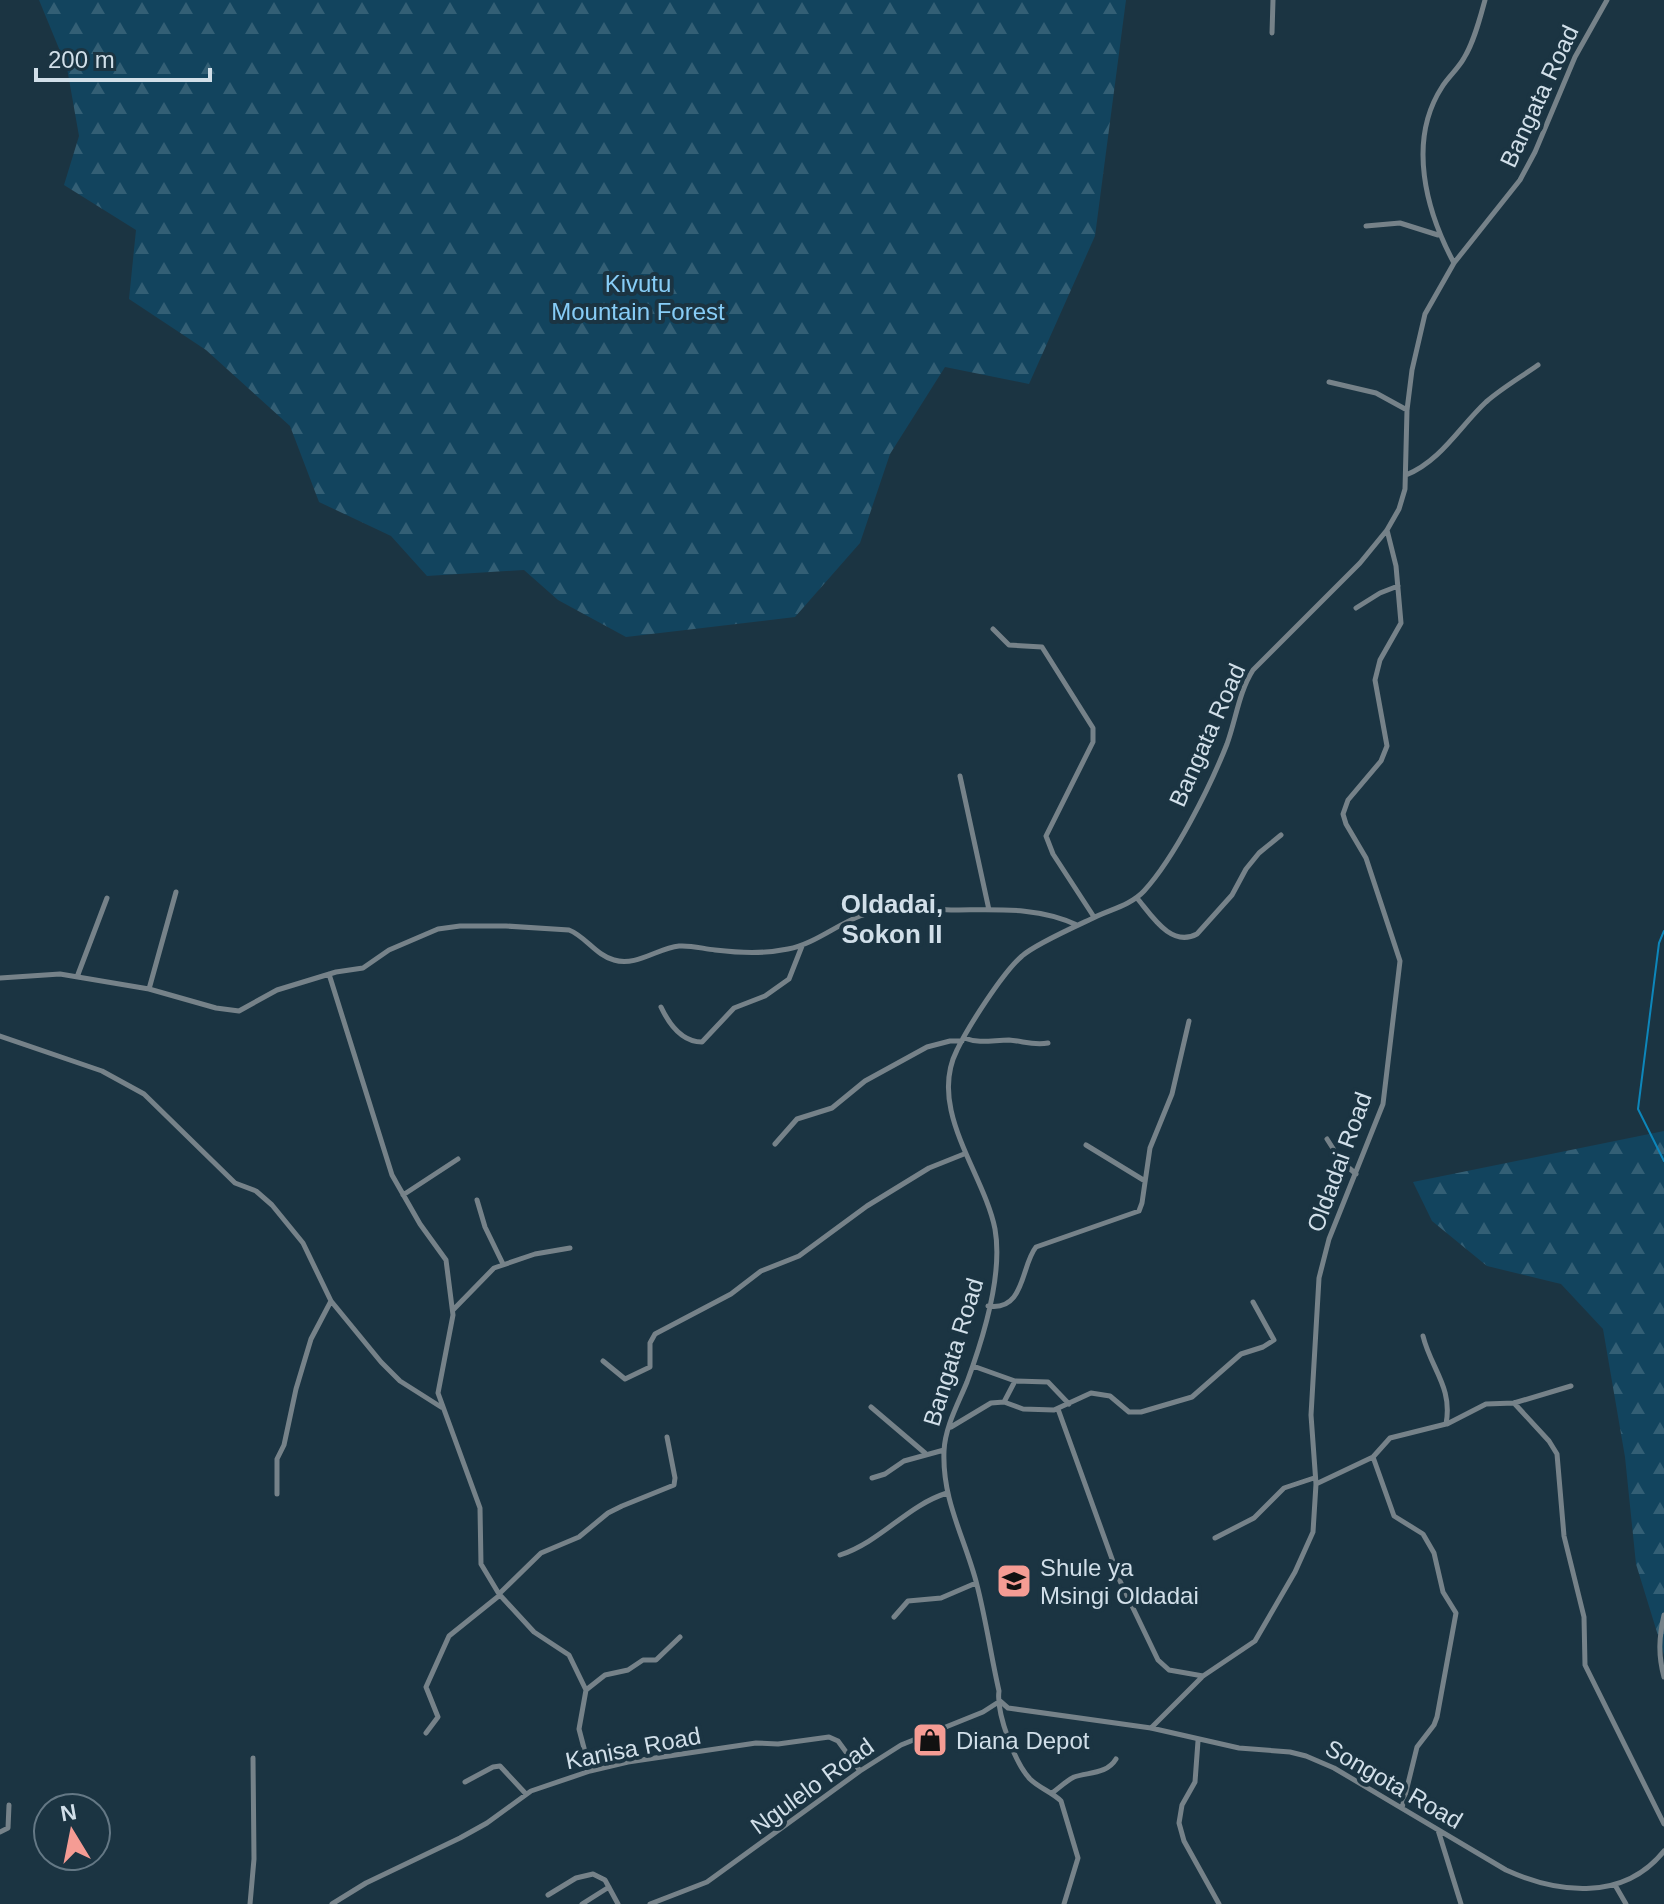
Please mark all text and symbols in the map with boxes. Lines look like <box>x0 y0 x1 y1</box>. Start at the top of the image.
street label: Bangata Road <box>1494 21 1584 171</box>
scale bar <box>36 32 210 82</box>
text: 200 m <box>48 46 115 73</box>
park label: Kivutu Mountain Forest <box>551 270 725 325</box>
street label: Bangata Road <box>1163 659 1251 811</box>
district label: Oldadai, Sokon II <box>841 889 943 949</box>
street label: Oldadai Road <box>1301 1088 1377 1236</box>
street label: Bangata Road <box>918 1275 988 1429</box>
place label: Shule ya Msingi Oldadai <box>1040 1554 1199 1609</box>
school or university icon: Shule ya Msingi Oldadai <box>995 1562 1033 1600</box>
shop icon: Diana Depot <box>911 1721 949 1759</box>
street label: Kanisa Road <box>563 1722 703 1774</box>
place label: Diana Depot <box>956 1727 1090 1754</box>
street label: Ngulelo Road <box>745 1732 879 1840</box>
street label: Songota Road <box>1321 1734 1467 1834</box>
north arrow <box>32 1792 112 1872</box>
text: N <box>59 1799 79 1826</box>

